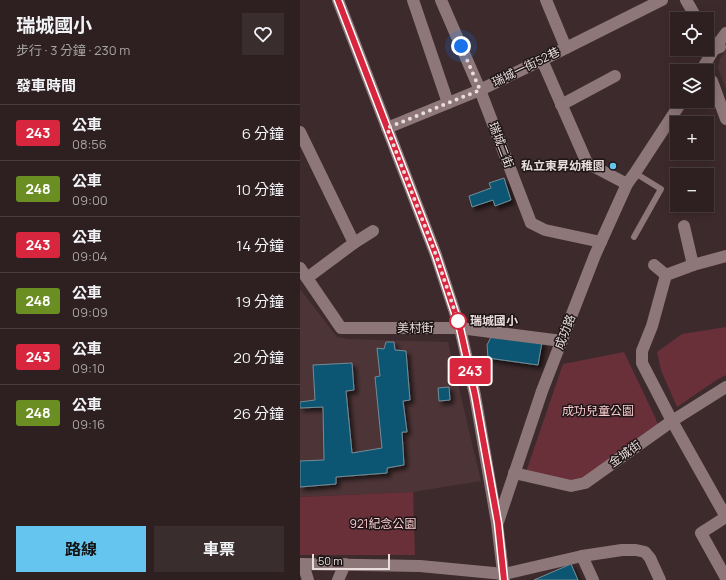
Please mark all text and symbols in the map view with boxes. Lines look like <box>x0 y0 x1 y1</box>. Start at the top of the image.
text: 瑞城國小 <box>16 12 92 38</box>
map controls <box>670 12 714 212</box>
button: locate <box>670 12 714 56</box>
button: heart <box>242 13 284 55</box>
your location <box>451 36 471 56</box>
text: 步行 · 3 分鐘 · 230 m <box>16 41 130 59</box>
street label: 瑞城一街52巷 <box>489 43 563 90</box>
button: layers <box>670 64 714 108</box>
text: 發車時間 <box>16 75 76 96</box>
text: 公車 <box>72 114 102 135</box>
button: + <box>670 116 714 160</box>
street label: 瑞城二街 <box>485 119 518 170</box>
text: 243 <box>26 123 50 142</box>
text: 6 分鐘 <box>242 123 284 144</box>
text: 08:56 <box>72 135 107 153</box>
place label: 私立東昇幼稚園 <box>521 157 605 174</box>
marker: 私立東昇幼稚園 <box>608 161 618 171</box>
button: − <box>670 168 714 212</box>
text: 公車 <box>72 170 102 191</box>
text: 248 <box>25 179 51 198</box>
text: 10 分鐘 <box>236 179 284 200</box>
text: 09:00 <box>72 191 108 209</box>
text: 公車 <box>72 226 102 247</box>
text: 243 <box>26 235 50 254</box>
text: 14 分鐘 <box>236 235 284 256</box>
text: 09:04 <box>72 247 107 265</box>
text: 公車 <box>72 282 102 303</box>
text: 248 <box>25 291 51 310</box>
text: 19 分鐘 <box>236 291 284 312</box>
text: 09:09 <box>72 303 108 321</box>
marker: 瑞城國小 <box>449 312 467 330</box>
place label: 瑞城國小 <box>470 312 518 329</box>
street label: 成功路 <box>550 312 579 352</box>
street label: 美村街 <box>397 319 433 336</box>
text: 公車 <box>72 338 102 359</box>
text: 243 <box>26 347 50 366</box>
text: 20 分鐘 <box>233 347 284 368</box>
line badge: 243 <box>447 358 493 384</box>
text: 09:10 <box>72 359 105 377</box>
text: 243 <box>458 361 482 380</box>
text: 公車 <box>72 394 102 415</box>
park label: 成功兒童公園 <box>562 402 634 419</box>
text: 248 <box>25 403 51 422</box>
text: 26 分鐘 <box>233 403 284 424</box>
text: 09:16 <box>72 415 105 433</box>
street label: 金城街 <box>605 436 644 471</box>
park label: 921紀念公園 <box>350 515 416 532</box>
button: 路線 <box>16 526 146 572</box>
button: 車票 <box>154 526 284 572</box>
scale bar <box>312 552 390 571</box>
text: 50 m <box>318 553 343 568</box>

